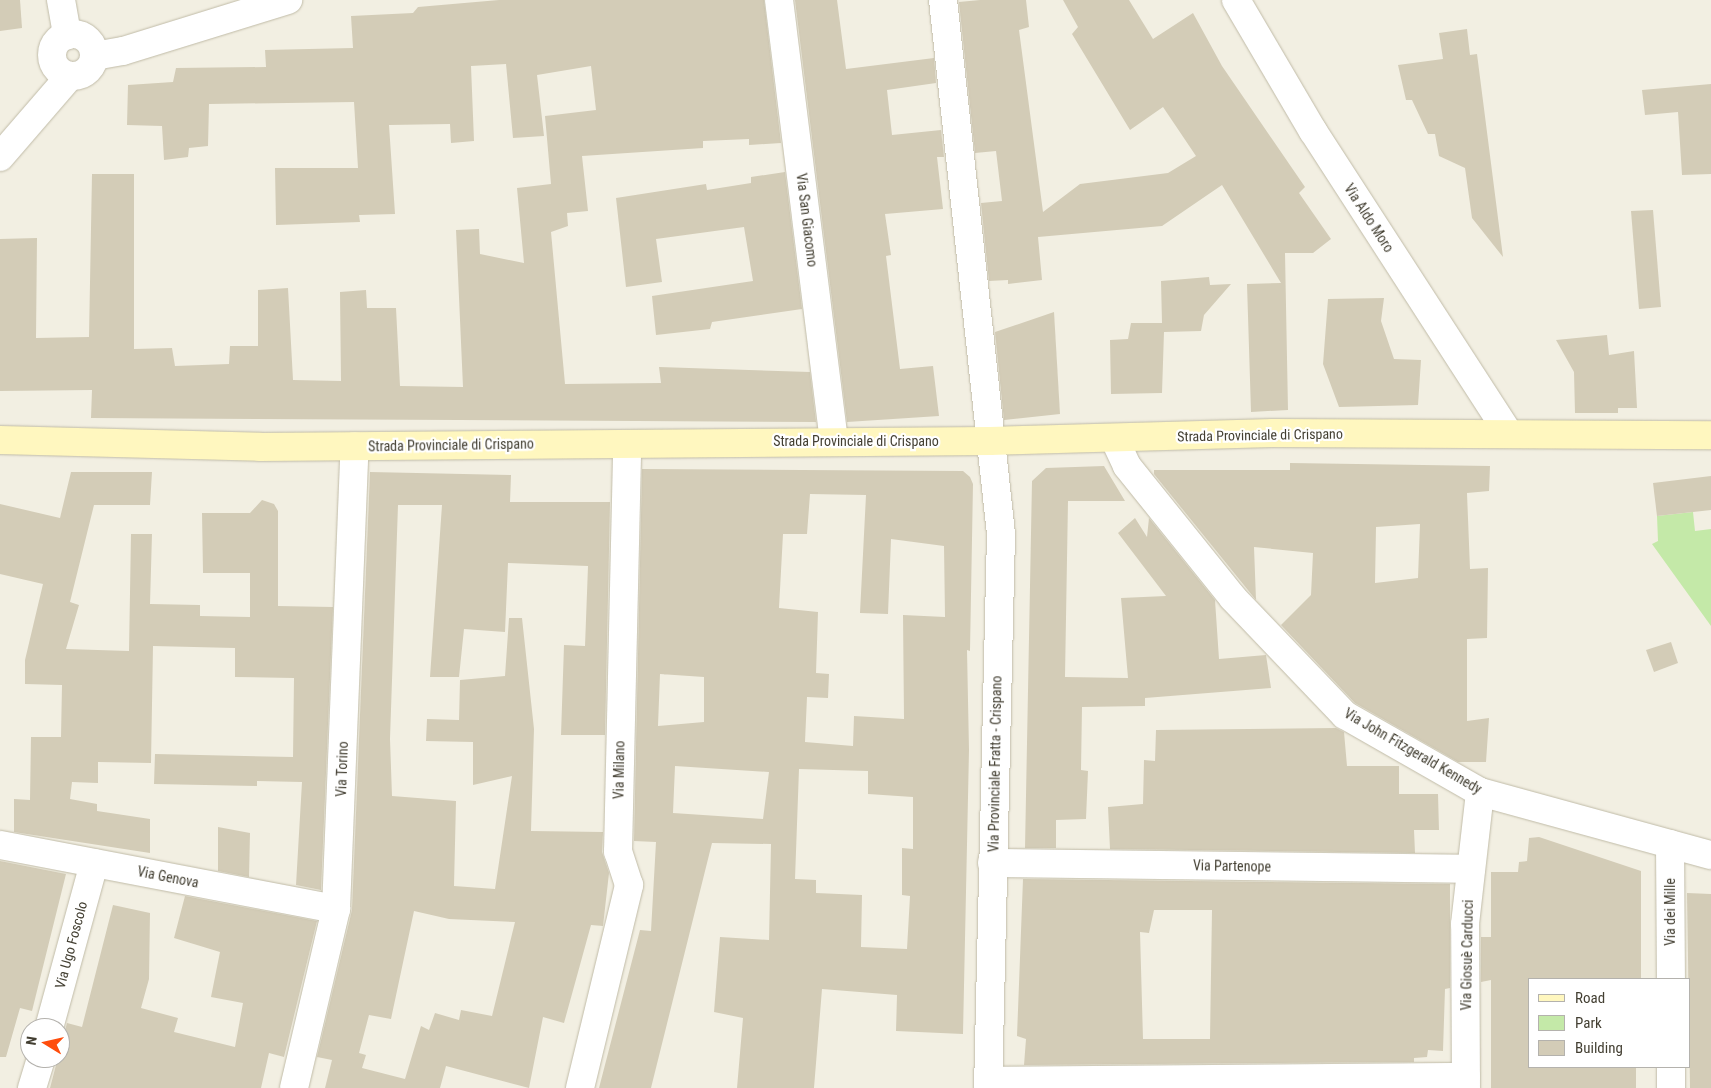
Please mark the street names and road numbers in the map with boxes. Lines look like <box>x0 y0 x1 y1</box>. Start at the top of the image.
street label: Via San Giacomo <box>793 172 821 268</box>
street label: Via Aldo Moro <box>1341 181 1397 255</box>
street label: Strada Provinciale di Crispano <box>1177 425 1343 445</box>
street label: Strada Provinciale di Crispano <box>773 433 939 449</box>
street label: Strada Provinciale di Crispano <box>368 435 534 455</box>
street label: Via Provinciale Fratta - Crispano <box>985 676 1005 852</box>
street label: Via John Fitzgerald Kennedy <box>1341 705 1485 797</box>
street label: Via Torino <box>333 741 351 797</box>
street label: Via Milano <box>610 741 628 799</box>
street label: Via Partenope <box>1193 857 1271 875</box>
street label: Via Genova <box>136 863 200 891</box>
street label: Via dei Mille <box>1662 878 1678 946</box>
street label: Via Ugo Foscolo <box>51 899 91 991</box>
street label: Via Giosuè Carducci <box>1458 899 1476 1011</box>

